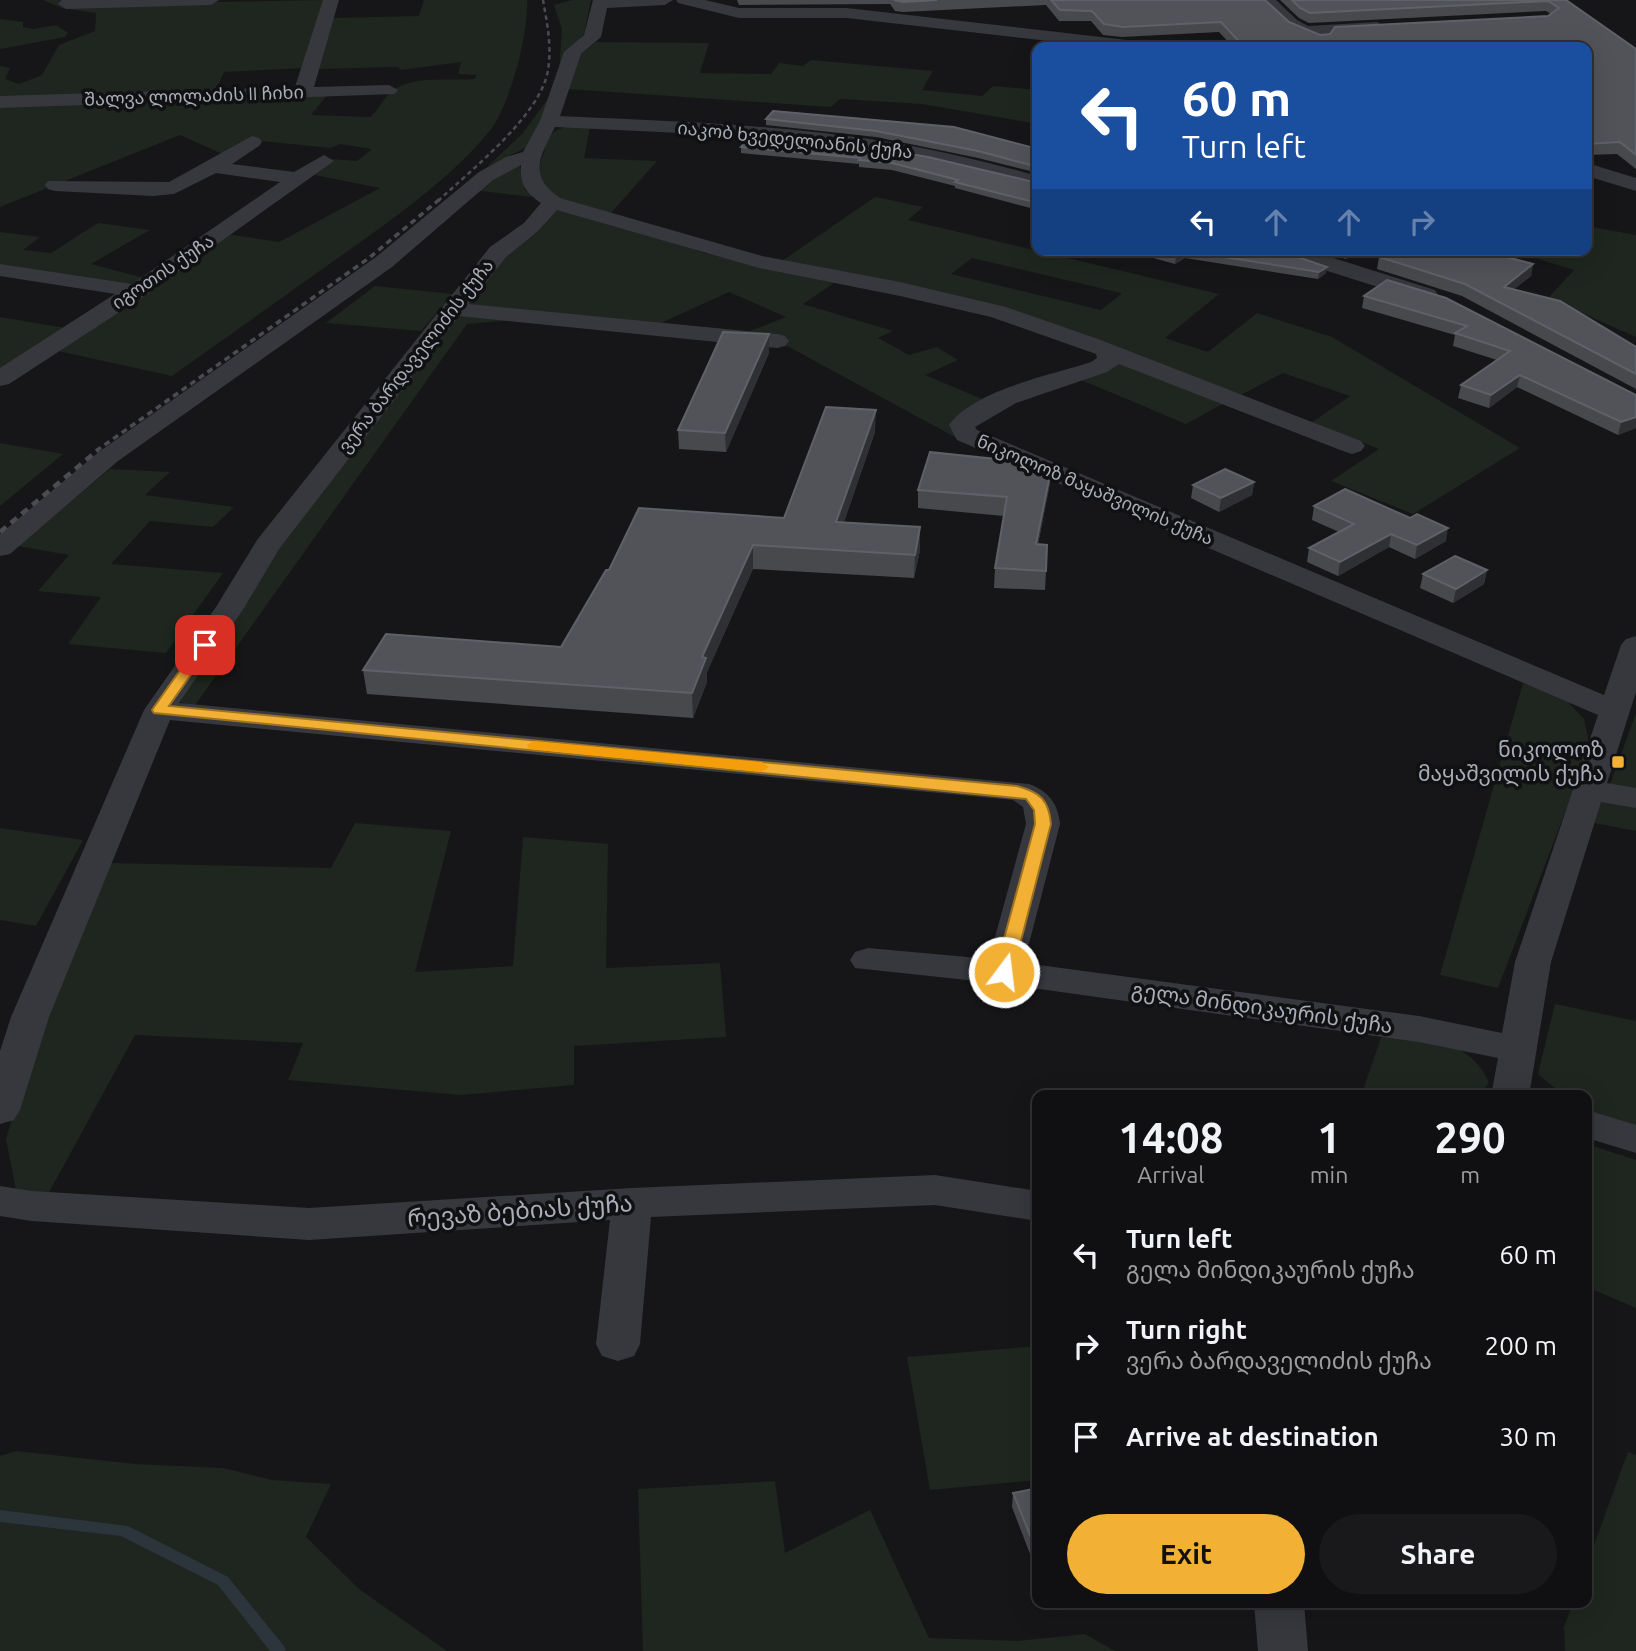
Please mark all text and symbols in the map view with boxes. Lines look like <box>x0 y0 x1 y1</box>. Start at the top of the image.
icon: left <box>1067 70 1158 161</box>
text: 60 m <box>1182 70 1291 125</box>
street label: შალვა ლოლაძის II ჩიხი <box>84 81 304 111</box>
street label: იაკობ ხვედელიანის ქუჩა <box>676 117 914 163</box>
text: Turn left <box>1182 128 1306 164</box>
icon: left <box>1184 203 1222 241</box>
icon: ahead <box>1257 203 1295 241</box>
icon: ahead <box>1330 203 1368 241</box>
icon: right <box>1403 203 1441 241</box>
street label: იგოთის ქუჩა <box>108 230 218 314</box>
street label: ვერა ბარდაველიძის ქუჩა <box>334 255 498 457</box>
street label: ნიკოლოზ მაყაშვილის ქუჩა <box>974 430 1216 550</box>
pin <box>175 615 235 675</box>
icon: arrive <box>186 626 224 664</box>
place label: ნიკოლოზ მაყაშვილის ქუჩა <box>1418 737 1604 787</box>
marker: ნიკოლოზ მაყაშვილის ქუჩა <box>1610 754 1626 770</box>
position arrow <box>967 935 1041 1009</box>
street label: გელა მინდიკაურის ქუჩა <box>1130 977 1394 1039</box>
text: 14:08 <box>1118 1114 1223 1161</box>
text: 1 <box>1317 1114 1341 1161</box>
text: 290 <box>1435 1114 1506 1161</box>
text: Arrival <box>1137 1162 1204 1187</box>
text: min <box>1310 1162 1348 1187</box>
text: m <box>1460 1162 1480 1187</box>
street label: რევაზ ბებიას ქუჩა <box>406 1189 634 1233</box>
text: Turn left <box>1126 1224 1232 1253</box>
icon: left <box>1067 1236 1105 1274</box>
text: 60 m <box>1499 1240 1557 1269</box>
text: გელა მინდიკაურის ქუჩა <box>1126 1257 1415 1282</box>
text: Turn right <box>1126 1315 1247 1344</box>
icon: right <box>1067 1327 1105 1365</box>
text: 200 m <box>1485 1331 1557 1360</box>
text: ვერა ბარდაველიძის ქუჩა <box>1126 1348 1432 1373</box>
icon: arrive <box>1067 1418 1105 1456</box>
text: Arrive at destination <box>1126 1422 1379 1451</box>
text: 30 m <box>1499 1422 1557 1451</box>
button: Exit <box>1067 1514 1305 1594</box>
button: Share <box>1319 1514 1557 1594</box>

